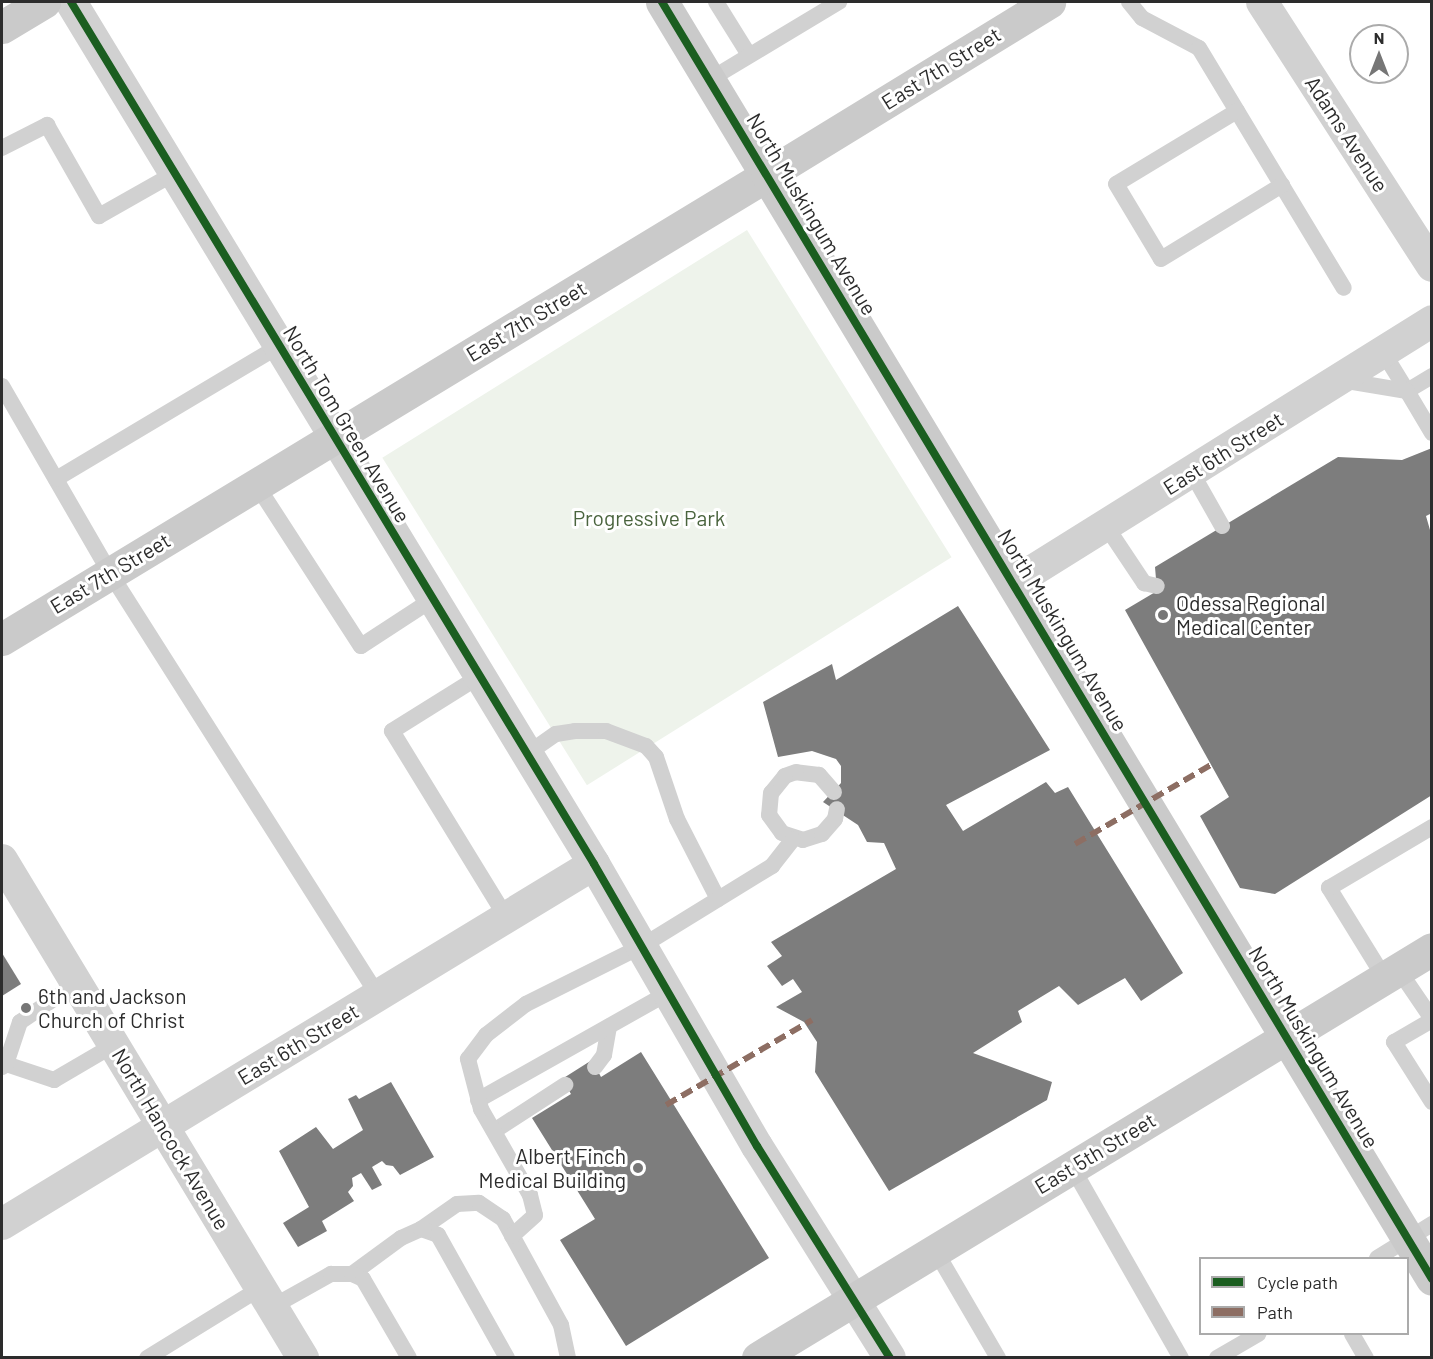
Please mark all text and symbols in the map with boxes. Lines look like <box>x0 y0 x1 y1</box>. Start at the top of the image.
street label: East 7th Street <box>877 21 1005 115</box>
north arrow <box>1349 24 1409 84</box>
text: N <box>1374 28 1384 47</box>
street label: Adams Avenue <box>1300 71 1394 197</box>
street label: North Muskingum Avenue <box>742 108 882 320</box>
street label: East 7th Street <box>461 275 591 367</box>
street label: North Tom Green Avenue <box>278 321 416 527</box>
street label: East 6th Street <box>1158 406 1288 500</box>
park label: Progressive Park <box>573 505 725 531</box>
street label: North Muskingum Avenue <box>993 524 1133 736</box>
street label: East 7th Street <box>45 527 175 619</box>
place label: Odessa Regional Medical Center <box>1176 590 1325 640</box>
marker: Odessa Regional Medical Center <box>1154 606 1172 624</box>
street label: North Muskingum Avenue <box>1244 941 1384 1153</box>
place label: 6th and Jackson Church of Christ <box>38 983 187 1033</box>
street label: East 6th Street <box>233 998 363 1090</box>
marker: 6th and Jackson Church of Christ <box>19 1001 33 1015</box>
street label: North Hancock Avenue <box>107 1044 235 1234</box>
street label: East 5th Street <box>1030 1107 1160 1199</box>
place label: Albert Finch Medical Building <box>479 1143 626 1193</box>
marker: Albert Finch Medical Building <box>631 1161 645 1175</box>
legend <box>1199 1257 1409 1335</box>
text: Cycle path <box>1257 1271 1338 1293</box>
text: Path <box>1257 1301 1293 1323</box>

